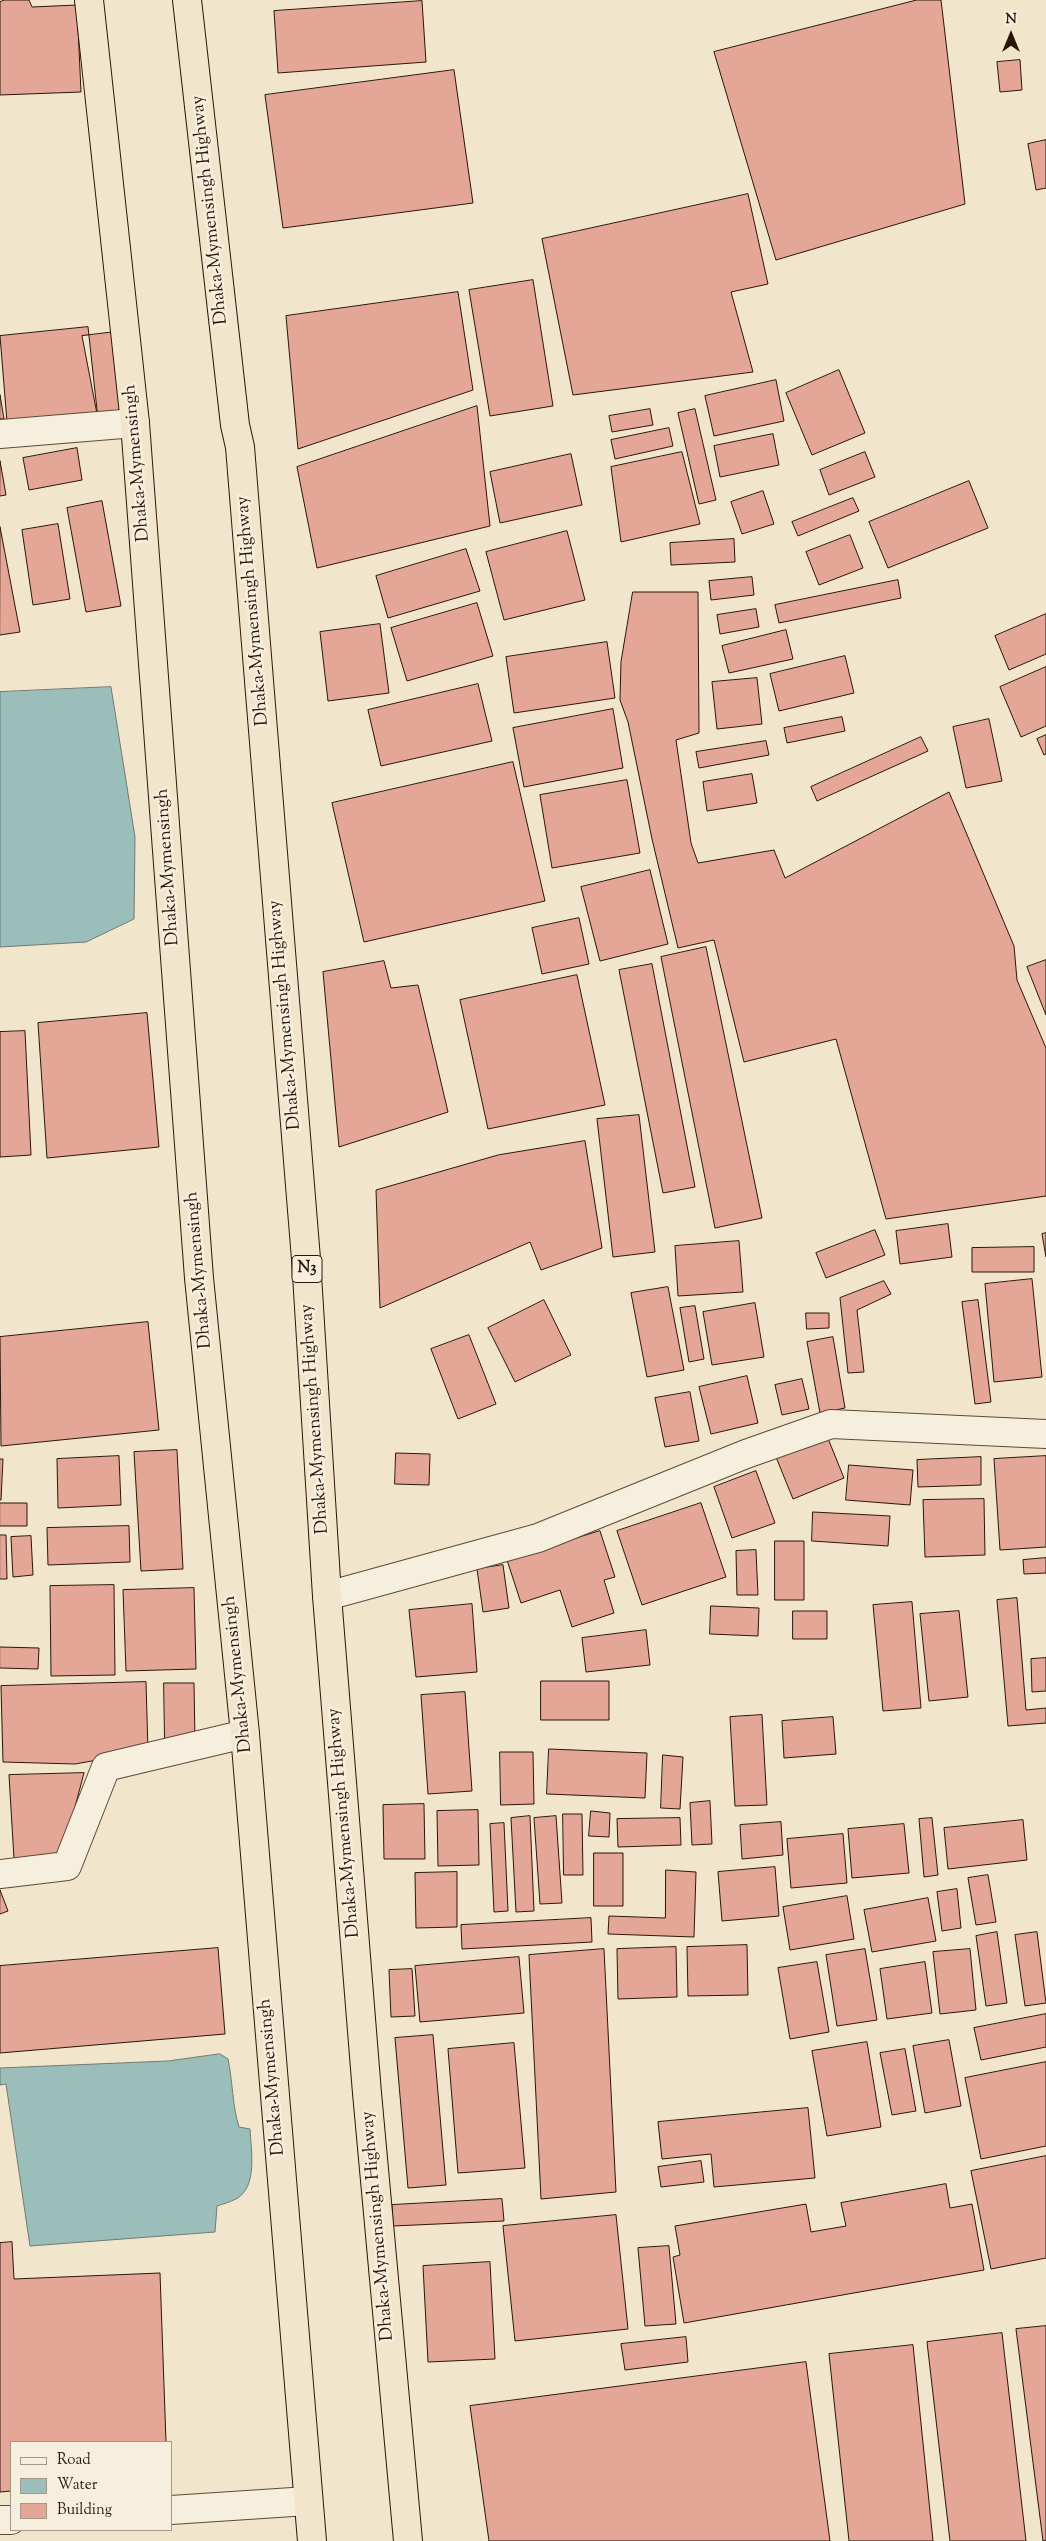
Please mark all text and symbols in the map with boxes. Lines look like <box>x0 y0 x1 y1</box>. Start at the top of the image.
north arrow <box>986 10 1036 60</box>
text: N <box>1005 10 1017 30</box>
street label: Dhaka-Mymensingh Highway <box>188 94 234 326</box>
street label: Dhaka-Mymensingh <box>120 383 156 543</box>
street label: Dhaka-Mymensingh Highway <box>233 495 275 727</box>
street label: Dhaka-Mymensingh <box>153 788 185 946</box>
street label: Dhaka-Mymensingh Highway <box>265 899 307 1131</box>
street label: Dhaka-Mymensingh <box>182 1190 218 1350</box>
road number: N3 <box>292 1256 322 1282</box>
street label: Dhaka-Mymensingh Highway <box>297 1303 335 1535</box>
street label: Dhaka-Mymensingh <box>220 1594 258 1754</box>
street label: Dhaka-Mymensingh Highway <box>324 1707 366 1939</box>
street label: Dhaka-Mymensingh <box>255 1997 291 2157</box>
street label: Dhaka-Mymensingh Highway <box>358 2110 400 2342</box>
legend <box>10 2441 172 2531</box>
text: Road <box>57 2450 91 2471</box>
text: Water <box>57 2475 97 2496</box>
text: Building <box>57 2500 112 2521</box>

